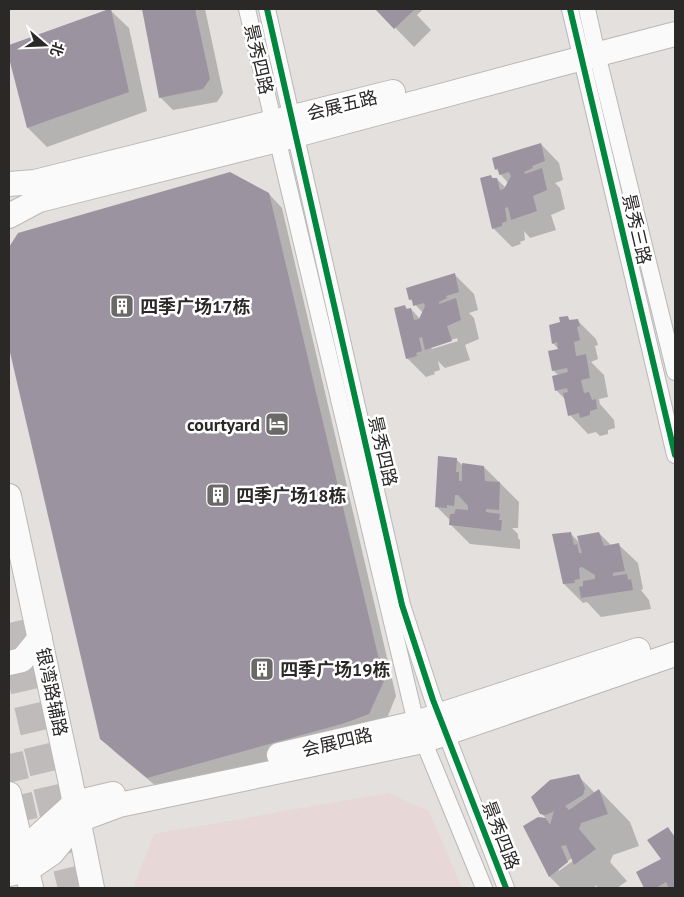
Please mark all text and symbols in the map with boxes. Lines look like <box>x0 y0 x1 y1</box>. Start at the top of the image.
north arrow <box>20 20 70 70</box>
street label: 景秀四路 <box>240 21 278 97</box>
text: 北 <box>47 40 68 59</box>
street label: 会展五路 <box>304 85 380 125</box>
street label: 景秀三路 <box>618 191 656 267</box>
building icon: 四季广场17栋 <box>109 293 135 319</box>
place label: 四季广场17栋 <box>140 295 250 318</box>
hotel icon: courtyard <box>264 411 290 437</box>
place label: courtyard <box>187 413 260 436</box>
street label: 景秀四路 <box>364 413 402 489</box>
building icon: 四季广场18栋 <box>205 482 231 508</box>
place label: 四季广场18栋 <box>236 484 346 507</box>
street label: 银湾路辅路 <box>31 646 73 738</box>
building icon: 四季广场19栋 <box>249 656 275 682</box>
place label: 四季广场19栋 <box>280 658 390 681</box>
street label: 会展四路 <box>299 723 375 761</box>
street label: 景秀四路 <box>477 797 525 873</box>

